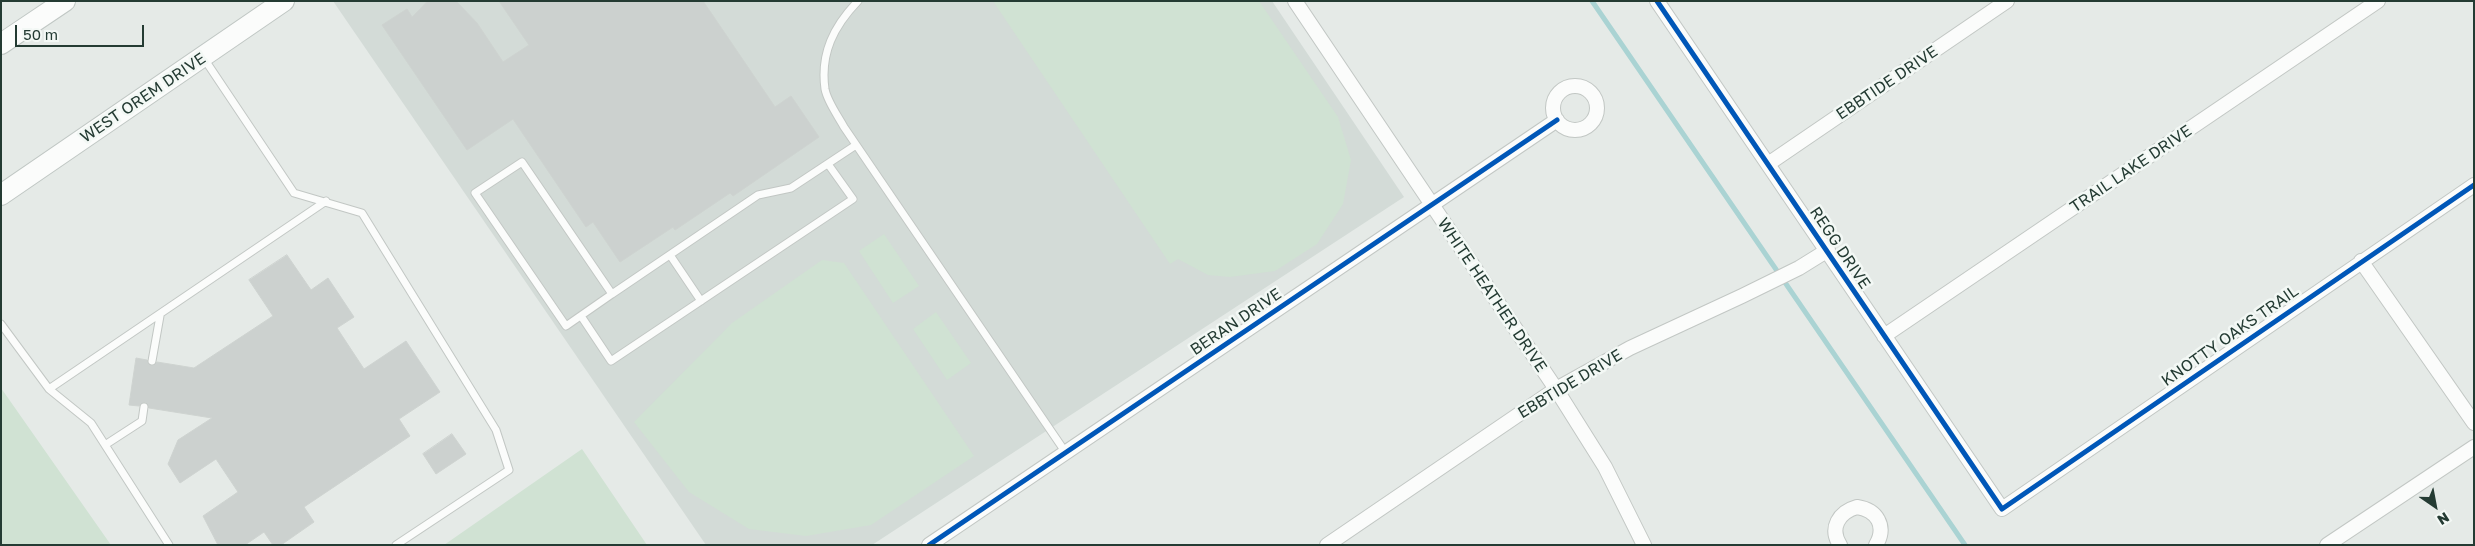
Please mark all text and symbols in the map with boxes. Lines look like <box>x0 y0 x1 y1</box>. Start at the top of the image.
scale bar <box>18 15 146 47</box>
text: 50 m <box>23 25 58 43</box>
street label: EBBTIDE DRIVE <box>1833 42 1941 124</box>
street label: WEST OREM DRIVE <box>77 49 209 147</box>
street label: TRAIL LAKE DRIVE <box>2067 121 2195 217</box>
street label: REGG DRIVE <box>1806 203 1874 293</box>
street label: WHITE HEATHER DRIVE <box>1433 214 1551 376</box>
street label: KNOTTY OAKS TRAIL <box>2158 281 2302 391</box>
street label: BERAN DRIVE <box>1187 284 1285 360</box>
street label: EBBTIDE DRIVE <box>1514 345 1626 423</box>
north arrow <box>2410 481 2460 531</box>
text: N <box>2434 509 2453 529</box>

